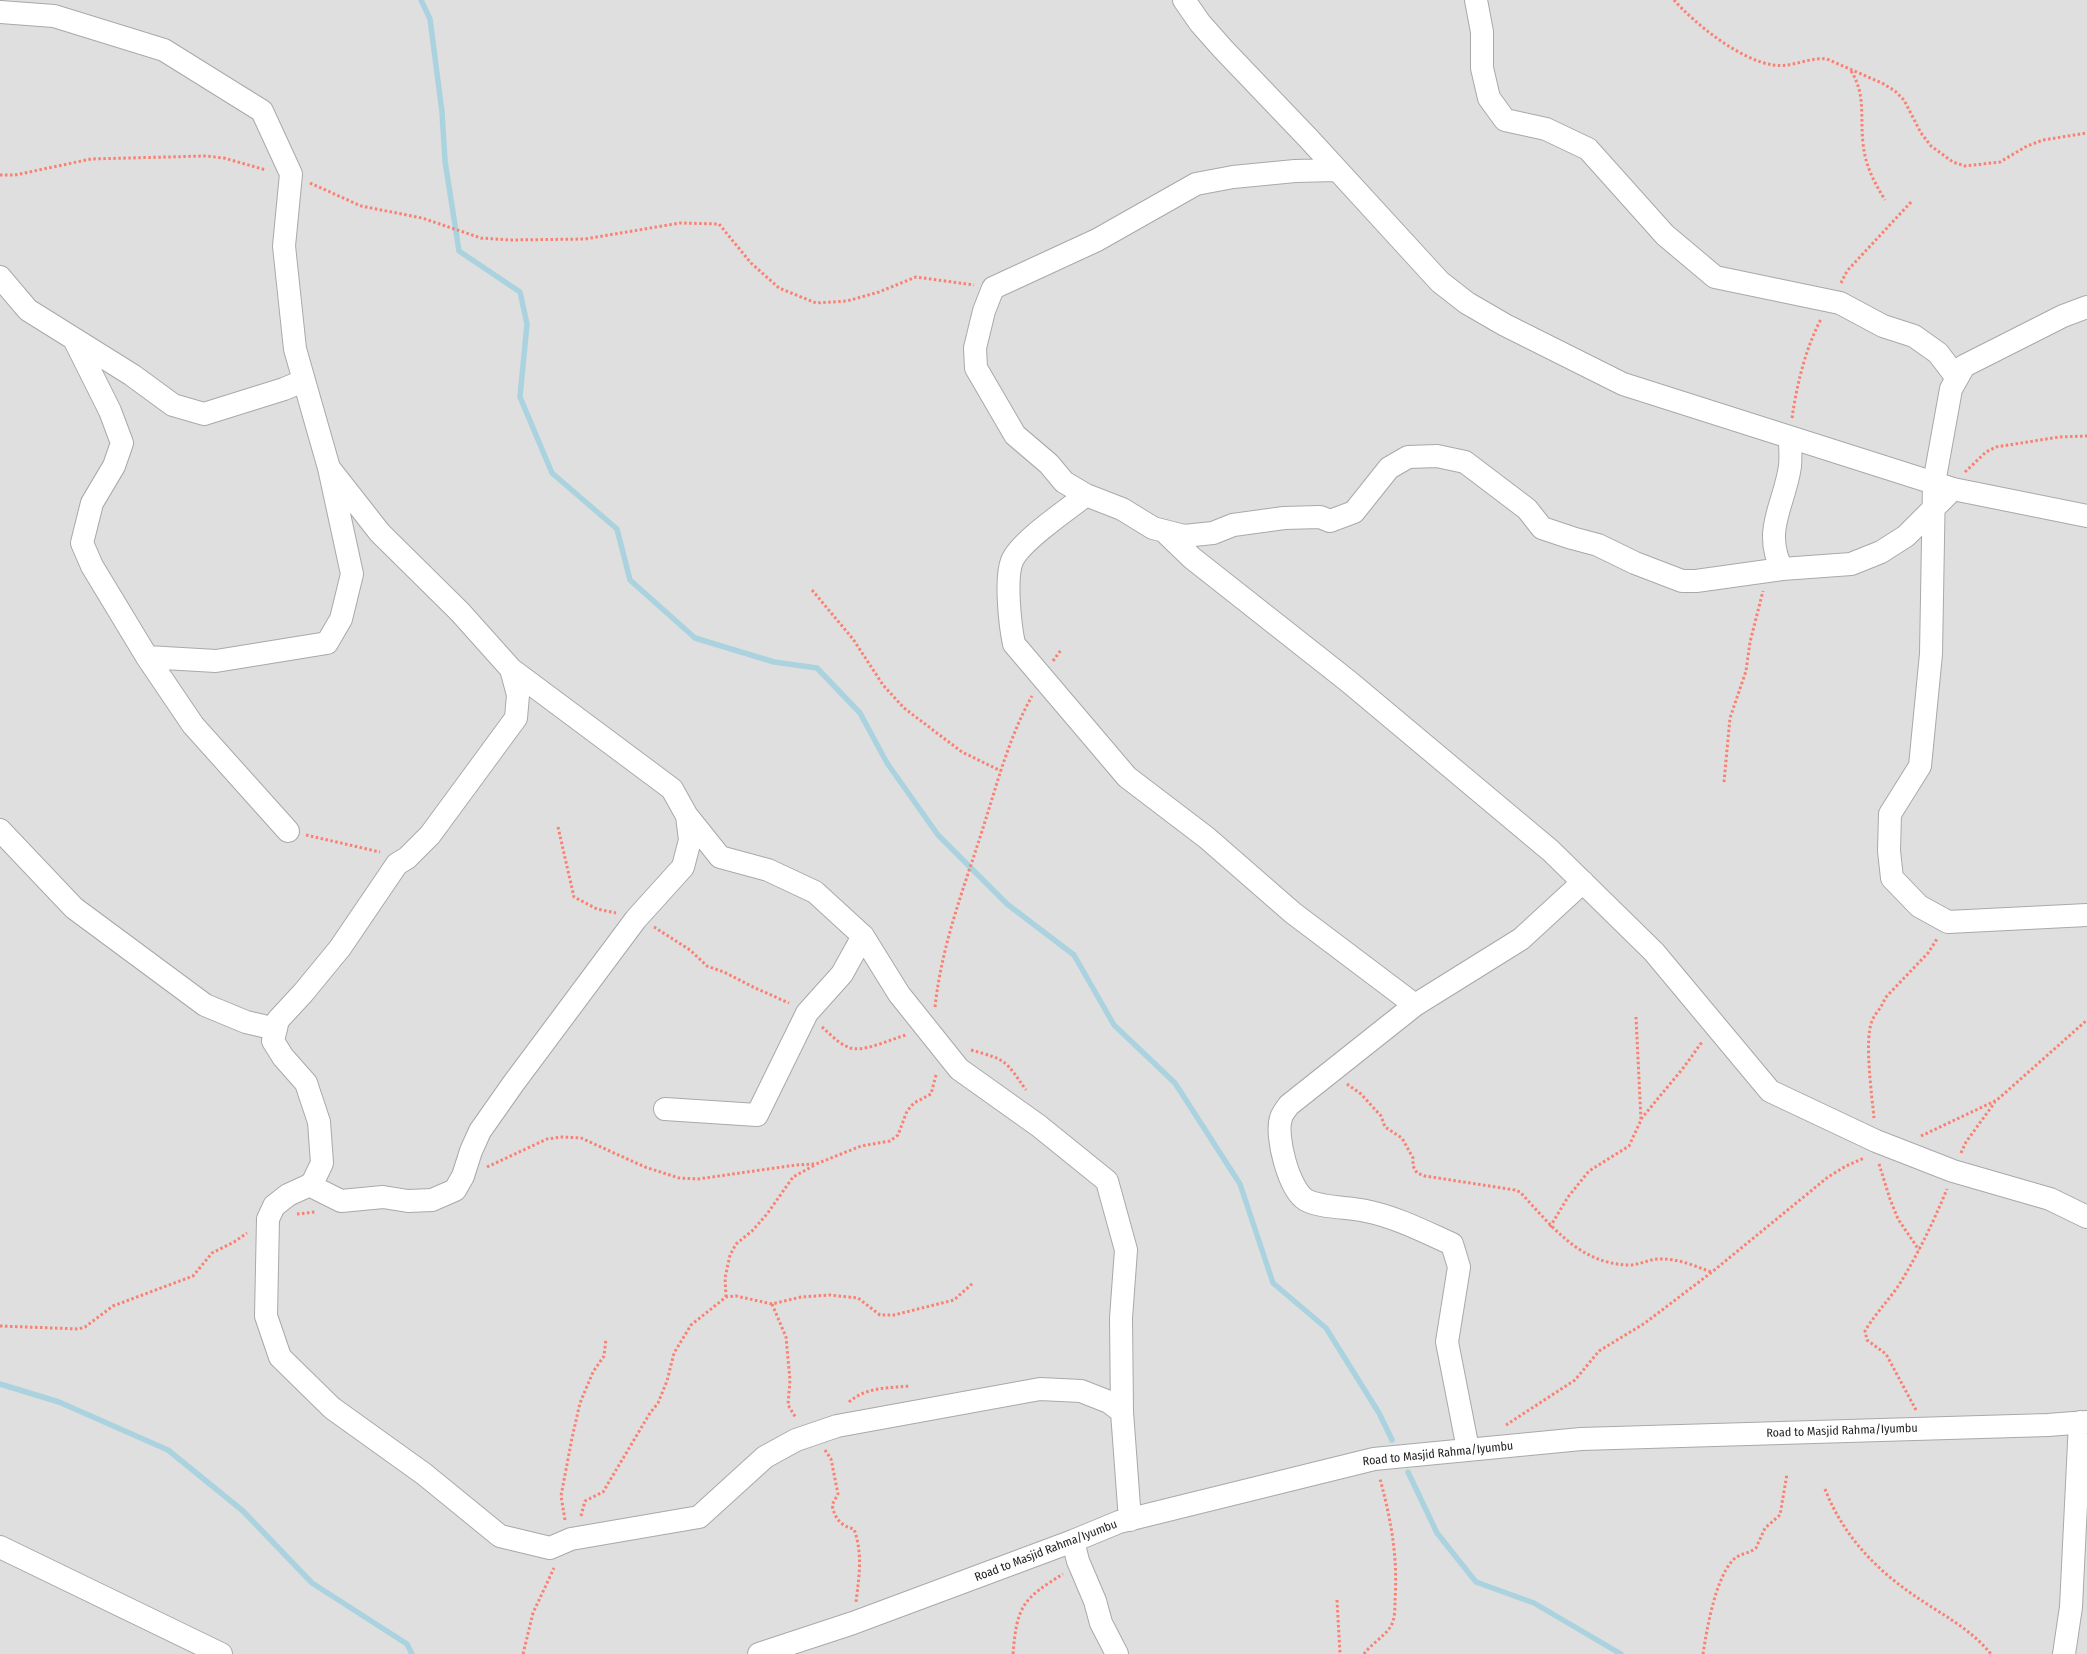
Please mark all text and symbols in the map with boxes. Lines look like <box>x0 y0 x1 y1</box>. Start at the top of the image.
street label: Road to Masjid Rahma/Iyumbu <box>1766 1421 1918 1441</box>
street label: Road to Masjid Rahma/Iyumbu <box>1362 1439 1514 1469</box>
street label: Road to Masjid Rahma/Iyumbu <box>973 1517 1119 1585</box>

